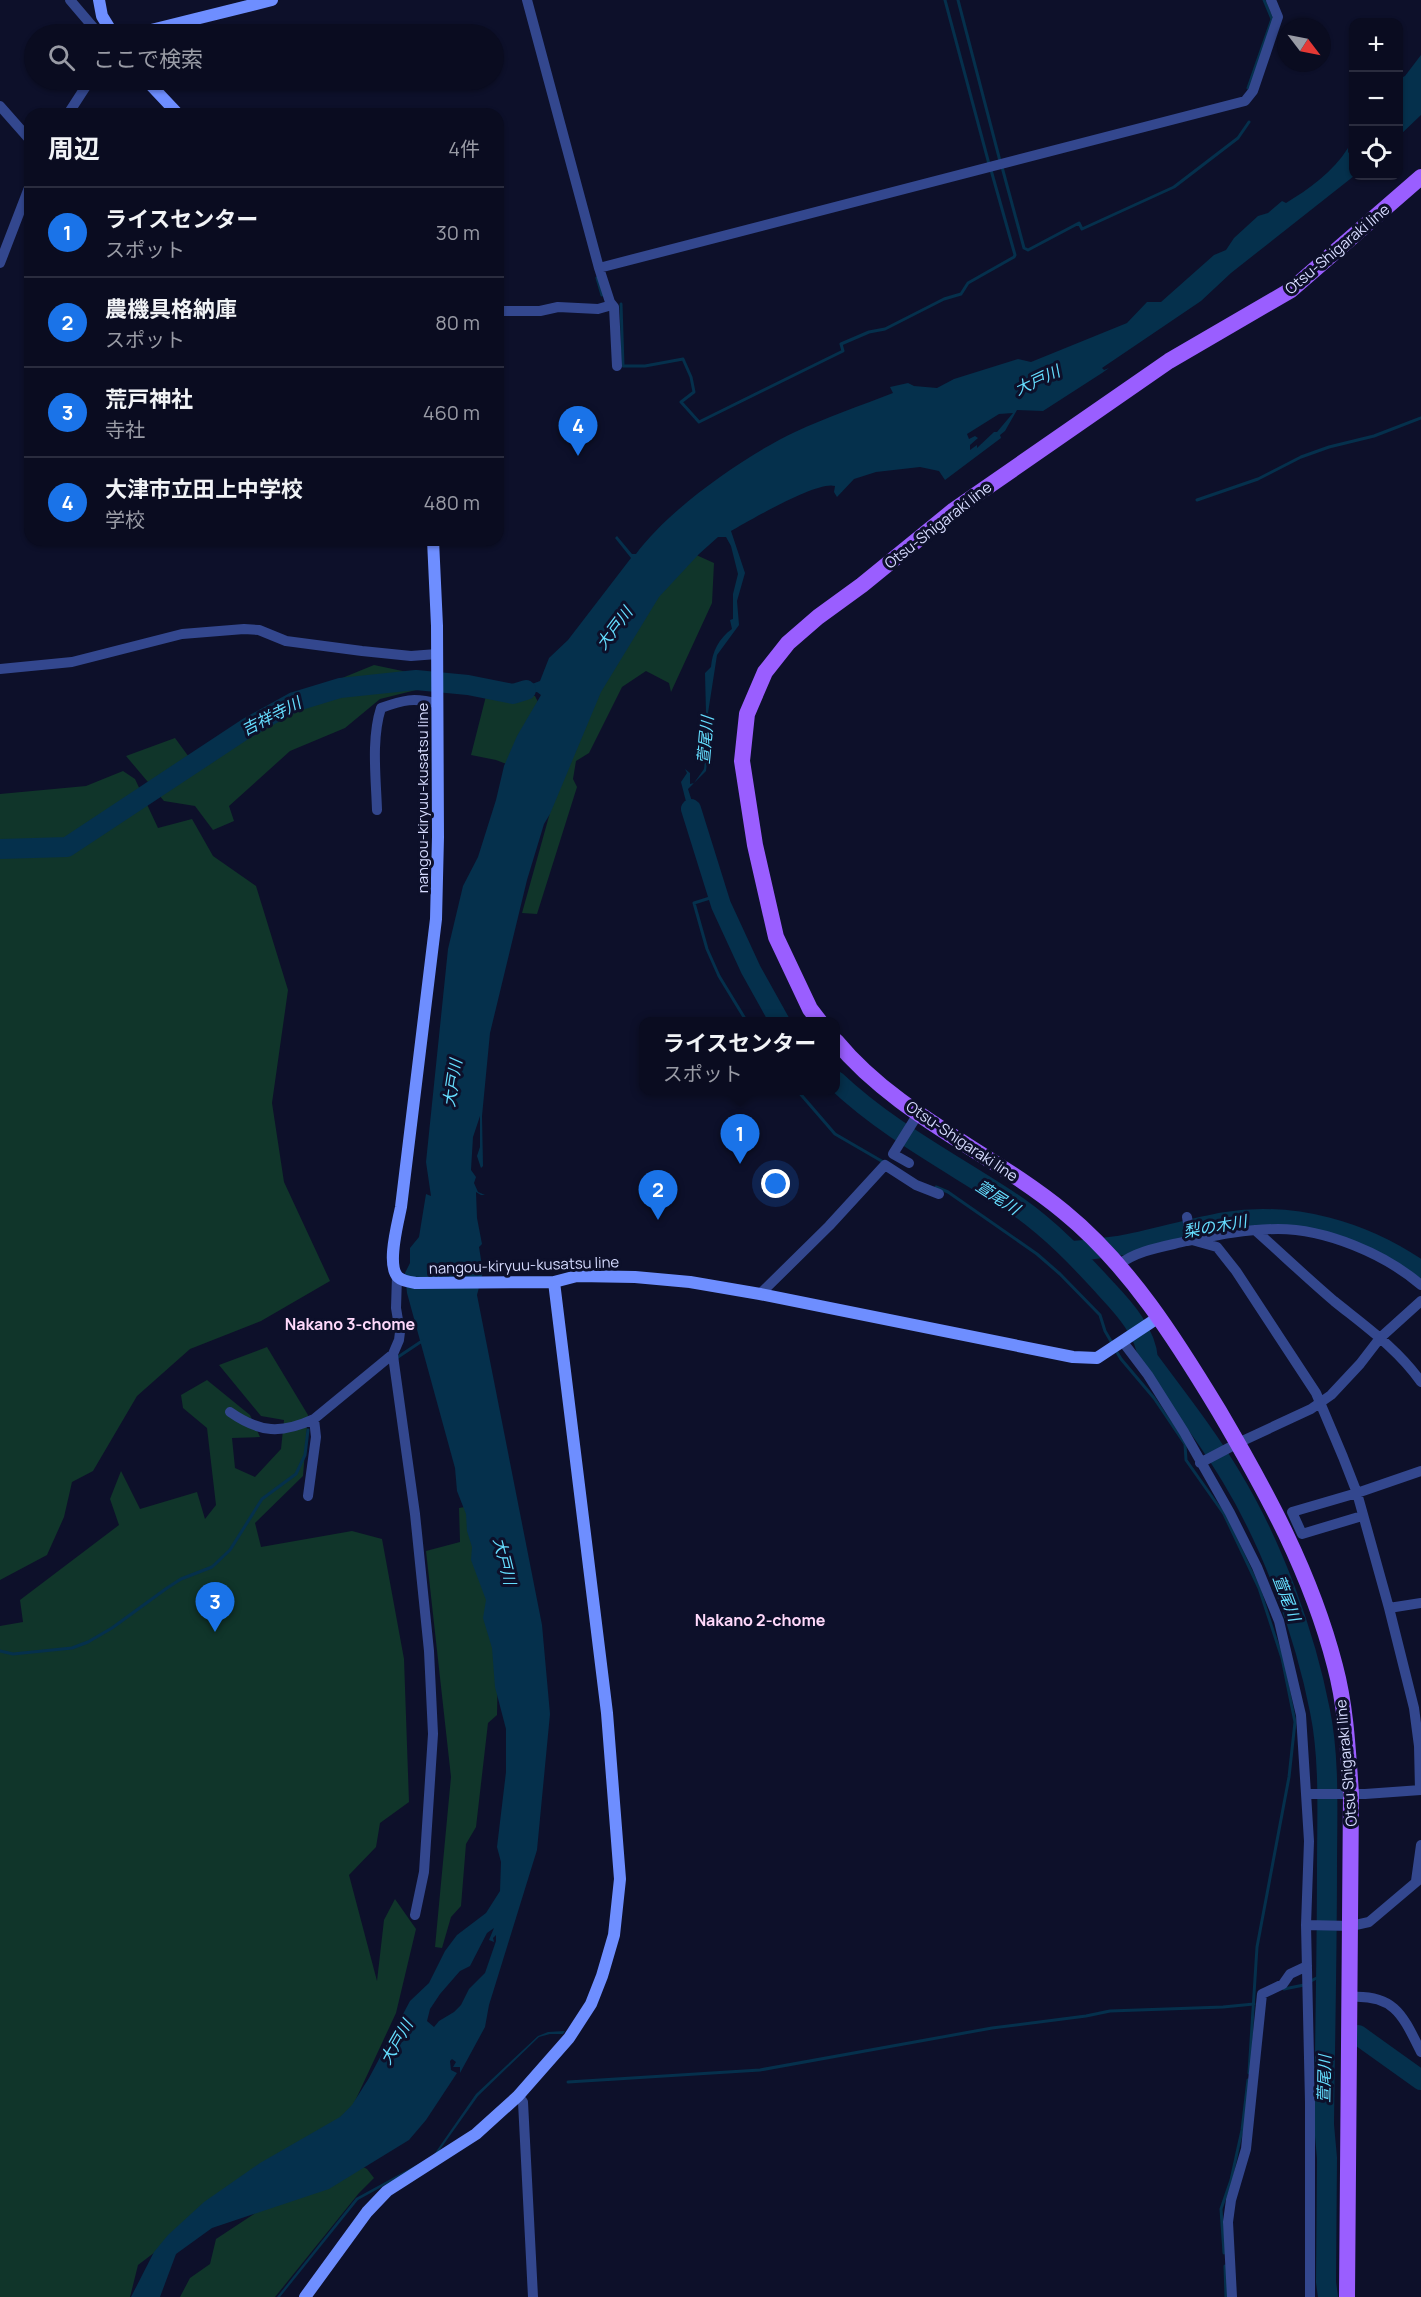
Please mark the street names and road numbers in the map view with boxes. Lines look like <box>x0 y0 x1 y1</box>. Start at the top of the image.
street label: Otsu-Shigaraki line <box>1280 199 1394 299</box>
street label: Otsu-Shigaraki line <box>880 476 996 574</box>
street label: nangou-kiryuu-kusatsu line <box>412 703 433 893</box>
street label: Otsu-Shigaraki line <box>902 1096 1022 1186</box>
street label: nangou-kiryuu-kusatsu line <box>428 1251 620 1279</box>
street label: Otsu Shigaraki line <box>1330 1698 1362 1827</box>

